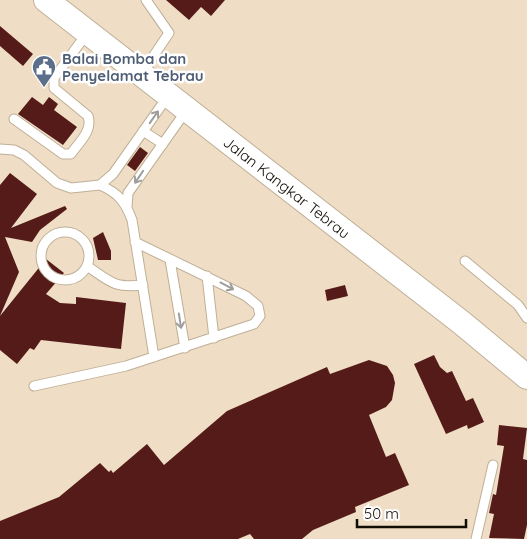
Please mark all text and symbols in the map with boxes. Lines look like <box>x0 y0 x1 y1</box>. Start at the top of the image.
place label: Balai Bomba dan Penyelamat Tebrau <box>62 49 204 85</box>
public building icon: Balai Bomba dan Penyelamat Tebrau <box>31 54 57 88</box>
one-way arrow <box>148 110 159 124</box>
street label: Jalan Kangkar Tebrau <box>220 132 354 242</box>
one-way arrow <box>134 170 144 184</box>
one-way arrow <box>219 281 234 291</box>
one-way arrow <box>176 312 186 328</box>
scale bar <box>357 496 466 528</box>
text: 50 m <box>364 504 399 523</box>

